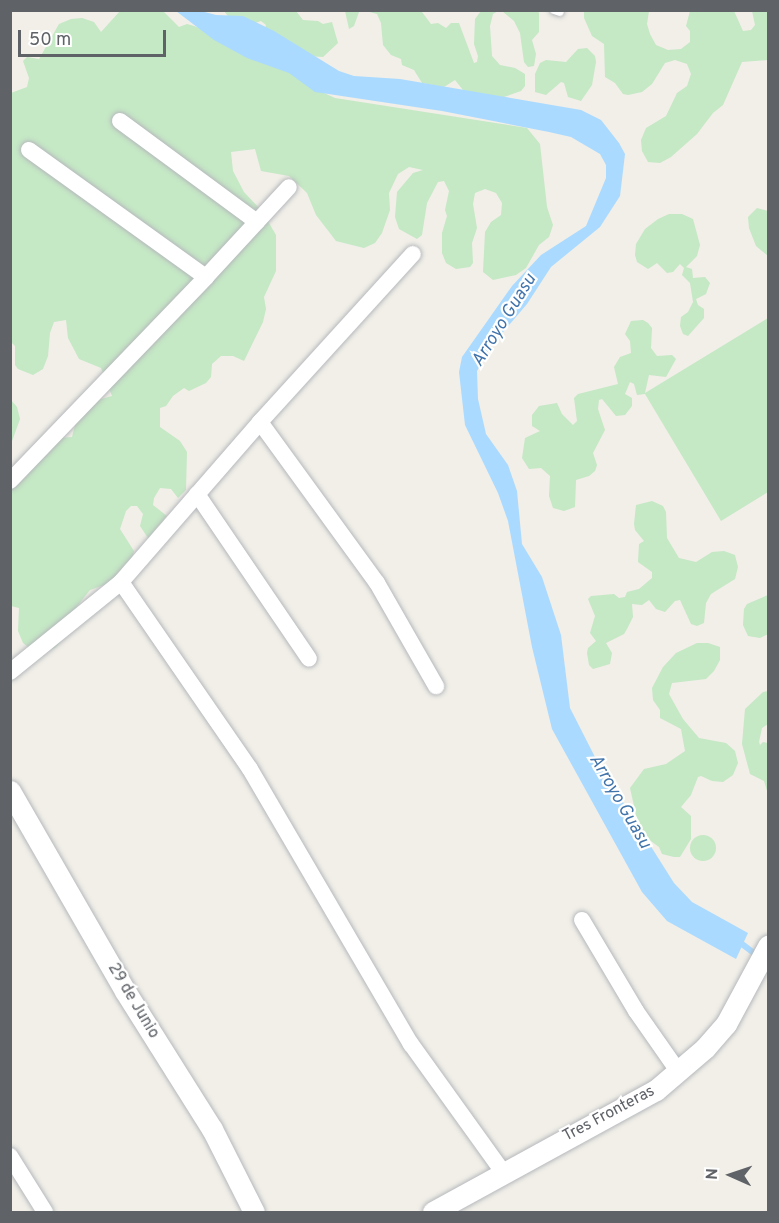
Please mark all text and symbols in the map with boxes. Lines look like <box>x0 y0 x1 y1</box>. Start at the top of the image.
scale bar <box>21 18 170 56</box>
text: 50 m <box>29 29 71 52</box>
water label: Arroyo Guasu <box>468 271 542 371</box>
water label: Arroyo Guasu <box>583 751 655 853</box>
street label: 29 de Junio <box>103 960 163 1042</box>
street label: Tres Fronteras <box>560 1082 658 1146</box>
north arrow <box>701 1145 761 1205</box>
text: N <box>703 1168 723 1180</box>

